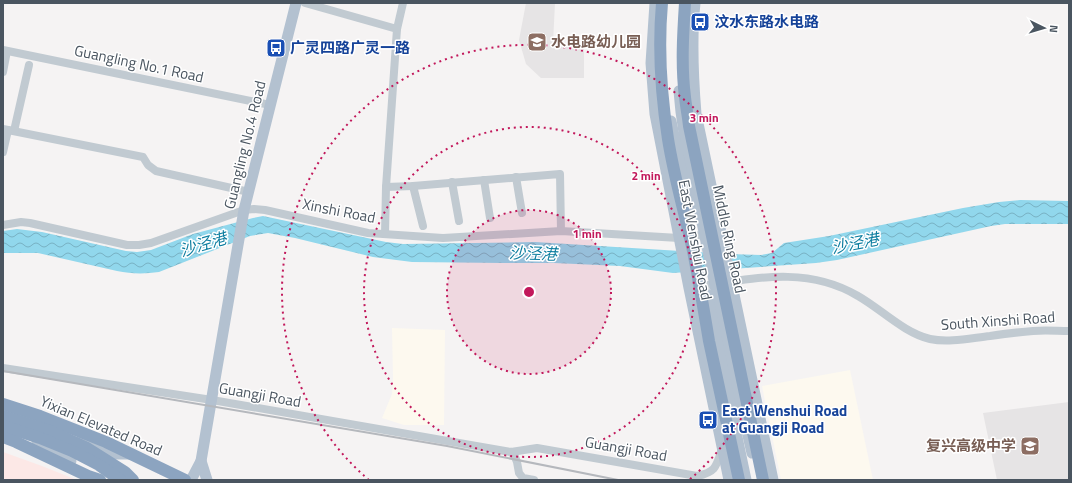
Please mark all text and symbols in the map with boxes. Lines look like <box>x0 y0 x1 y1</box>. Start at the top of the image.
north arrow <box>1024 8 1064 48</box>
place label: 汶水东路水电路 <box>714 10 819 33</box>
bus stop icon: 汶水东路水电路 <box>689 11 711 33</box>
text: N <box>1046 24 1062 33</box>
place label: 水电路幼儿园 <box>551 30 641 53</box>
school or university icon: 水电路幼儿园 <box>526 31 548 53</box>
place label: 广灵四路广灵一路 <box>290 36 410 59</box>
bus stop icon: 广灵四路广灵一路 <box>265 37 287 59</box>
street label: Guangling No.1 Road <box>72 39 206 88</box>
street label: Guangling No.4 Road <box>217 78 272 212</box>
text: 3 min <box>689 108 719 127</box>
text: 2 min <box>631 166 661 185</box>
street label: East Wenshui Road <box>673 178 718 302</box>
street label: Middle Ring Road <box>707 183 752 295</box>
street label: Xinshi Road <box>301 192 378 229</box>
text: 1 min <box>572 224 602 243</box>
water label: 沙泾港 <box>177 225 231 262</box>
water label: 沙泾港 <box>829 226 883 259</box>
water label: 沙泾港 <box>509 240 559 266</box>
centre of rings <box>522 285 536 299</box>
street label: South Xinshi Road <box>940 305 1056 336</box>
street label: Guangji Road <box>217 376 303 413</box>
street label: Yixian Elevated Road <box>37 389 166 462</box>
place label: East Wenshui Road at Guangji Road <box>722 399 847 439</box>
bus stop icon: East Wenshui Road at Guangji Road <box>697 409 719 431</box>
street label: Guangji Road <box>583 430 669 467</box>
place label: 复兴高级中学 <box>926 434 1016 457</box>
school or university icon: 复兴高级中学 <box>1019 435 1041 457</box>

